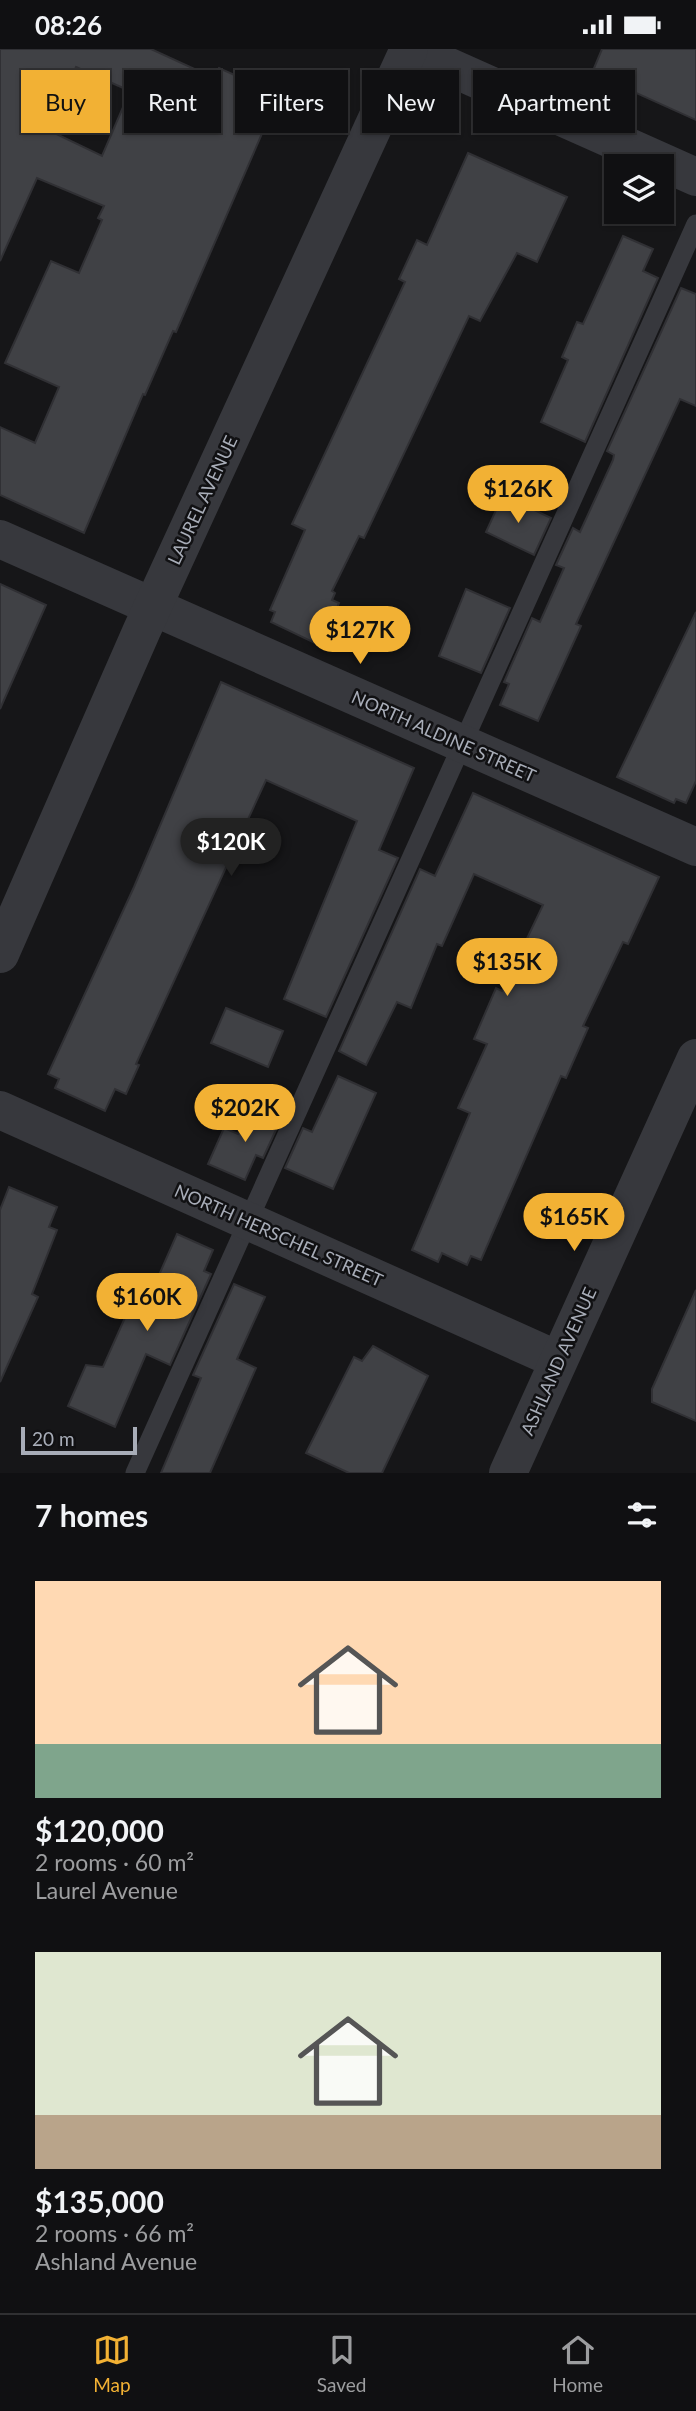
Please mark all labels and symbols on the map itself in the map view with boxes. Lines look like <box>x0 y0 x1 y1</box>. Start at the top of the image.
street label: LAUREL AVENUE <box>162 432 242 568</box>
pin: $126K <box>469 465 567 525</box>
pin: $127K <box>311 607 409 666</box>
street label: NORTH ALDINE STREET <box>348 685 540 787</box>
pin: $120K <box>182 819 280 878</box>
pin: $135K <box>458 939 556 998</box>
pin: $202K <box>196 1085 294 1144</box>
street label: NORTH HERSCHEL STREET <box>171 1179 387 1291</box>
pin: $165K <box>525 1193 623 1253</box>
pin: $160K <box>98 1273 196 1333</box>
street label: ASHLAND AVENUE <box>515 1284 601 1438</box>
scale bar <box>21 1424 136 1456</box>

